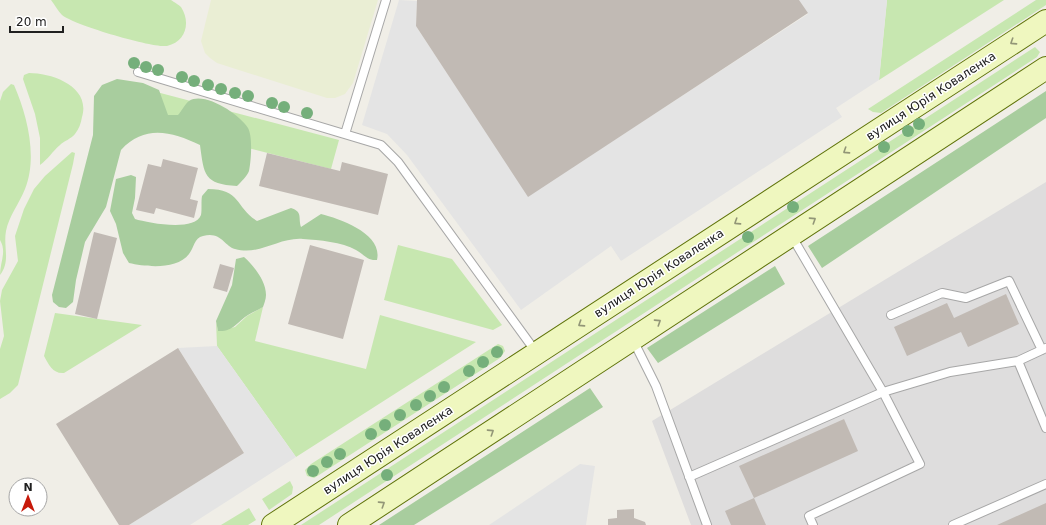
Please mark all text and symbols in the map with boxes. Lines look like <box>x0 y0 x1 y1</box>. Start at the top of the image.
scale bar <box>10 8 63 34</box>
text: 20 m <box>16 15 47 29</box>
one-way arrow <box>1010 37 1017 45</box>
street label: вулиця Юрія Коваленка <box>864 49 998 143</box>
one-way arrow <box>843 147 850 154</box>
one-way arrow <box>809 217 816 225</box>
one-way arrow <box>734 218 741 225</box>
street label: вулиця Юрія Коваленка <box>592 226 726 320</box>
one-way arrow <box>578 319 585 327</box>
one-way arrow <box>654 320 661 327</box>
street label: вулиця Юрія Коваленка <box>321 403 455 497</box>
one-way arrow <box>487 429 494 437</box>
north arrow <box>8 477 48 517</box>
text: N <box>23 481 33 494</box>
one-way arrow <box>378 501 385 508</box>

